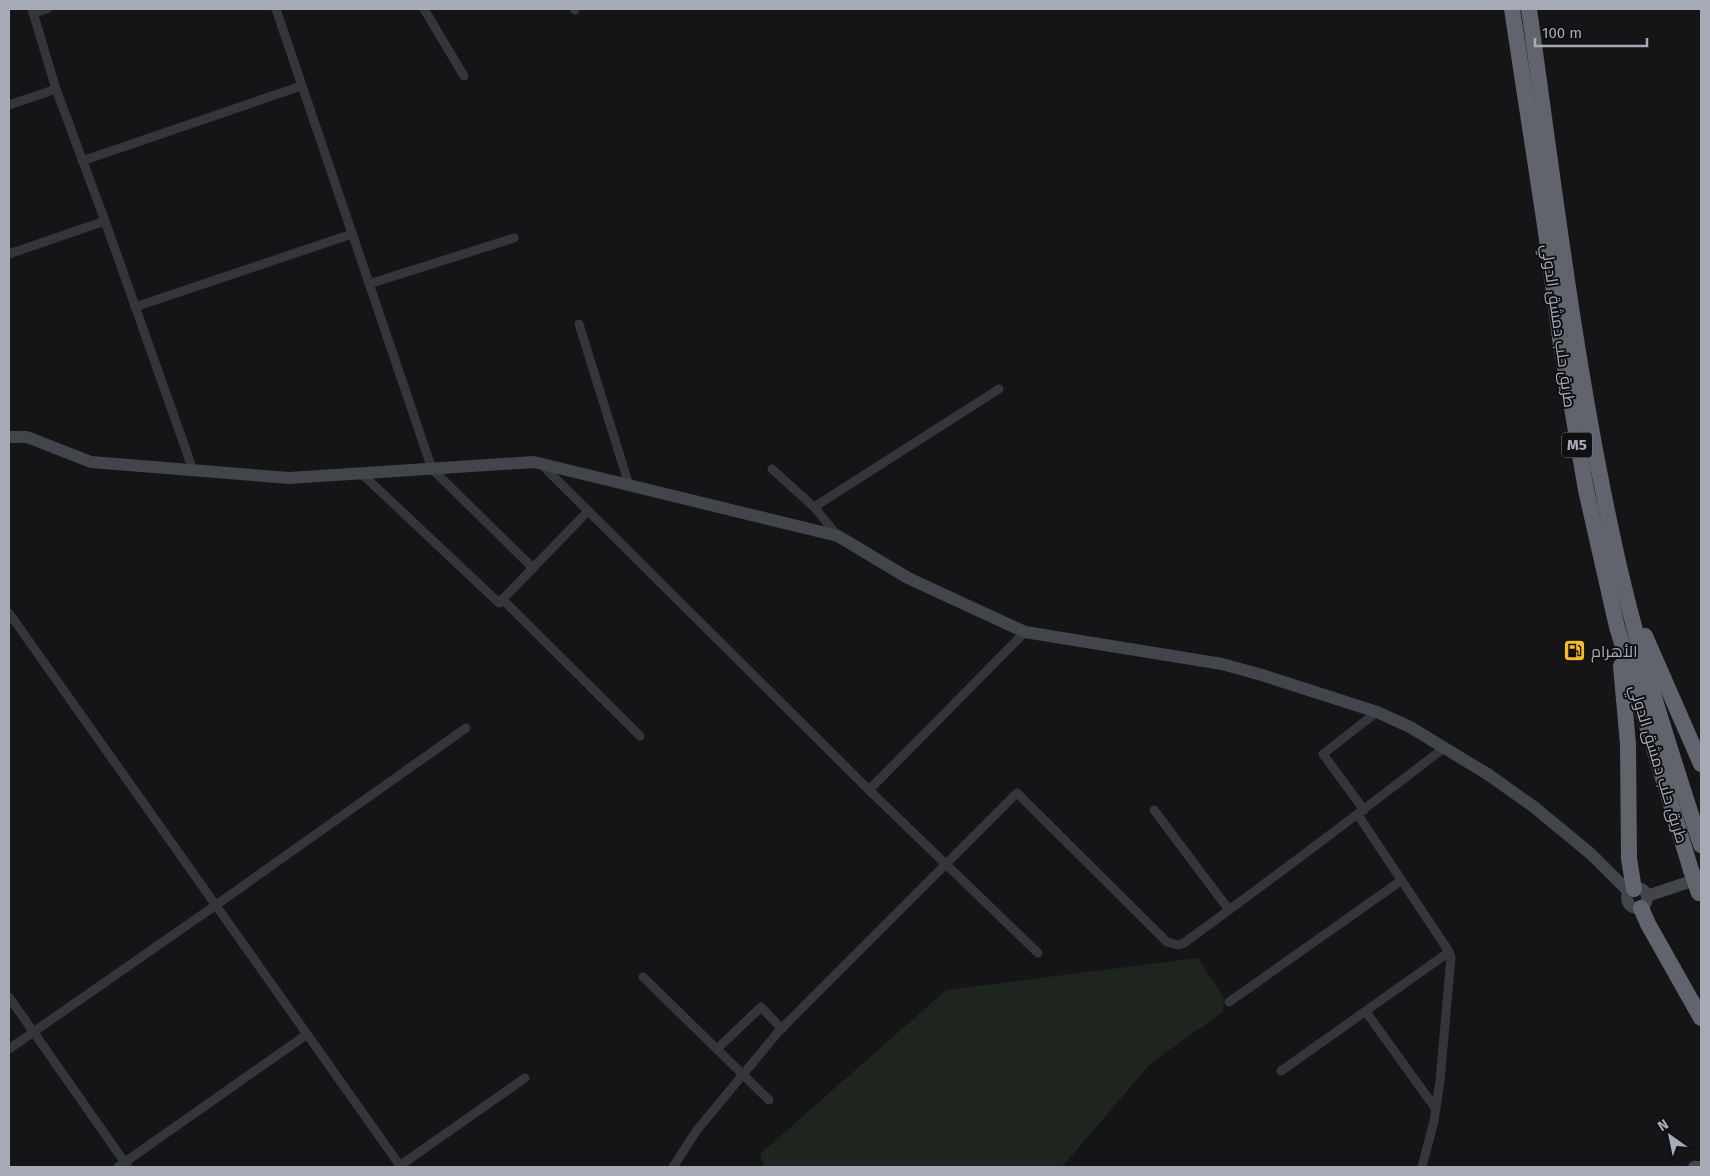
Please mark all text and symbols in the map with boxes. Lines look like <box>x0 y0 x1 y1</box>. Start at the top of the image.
scale bar <box>1535 15 1648 47</box>
text: 100 m <box>1542 24 1582 42</box>
street label: طريق حلب دمشق الدولي <box>1534 243 1579 409</box>
road number: M5 <box>1562 432 1592 458</box>
fuel station icon: الأهرام <box>1563 639 1587 663</box>
place label: الأهرام <box>1591 642 1637 663</box>
street label: طريق حلب دمشق الدولي <box>1622 683 1692 847</box>
north arrow <box>1645 1111 1695 1161</box>
text: N <box>1655 1116 1672 1135</box>

